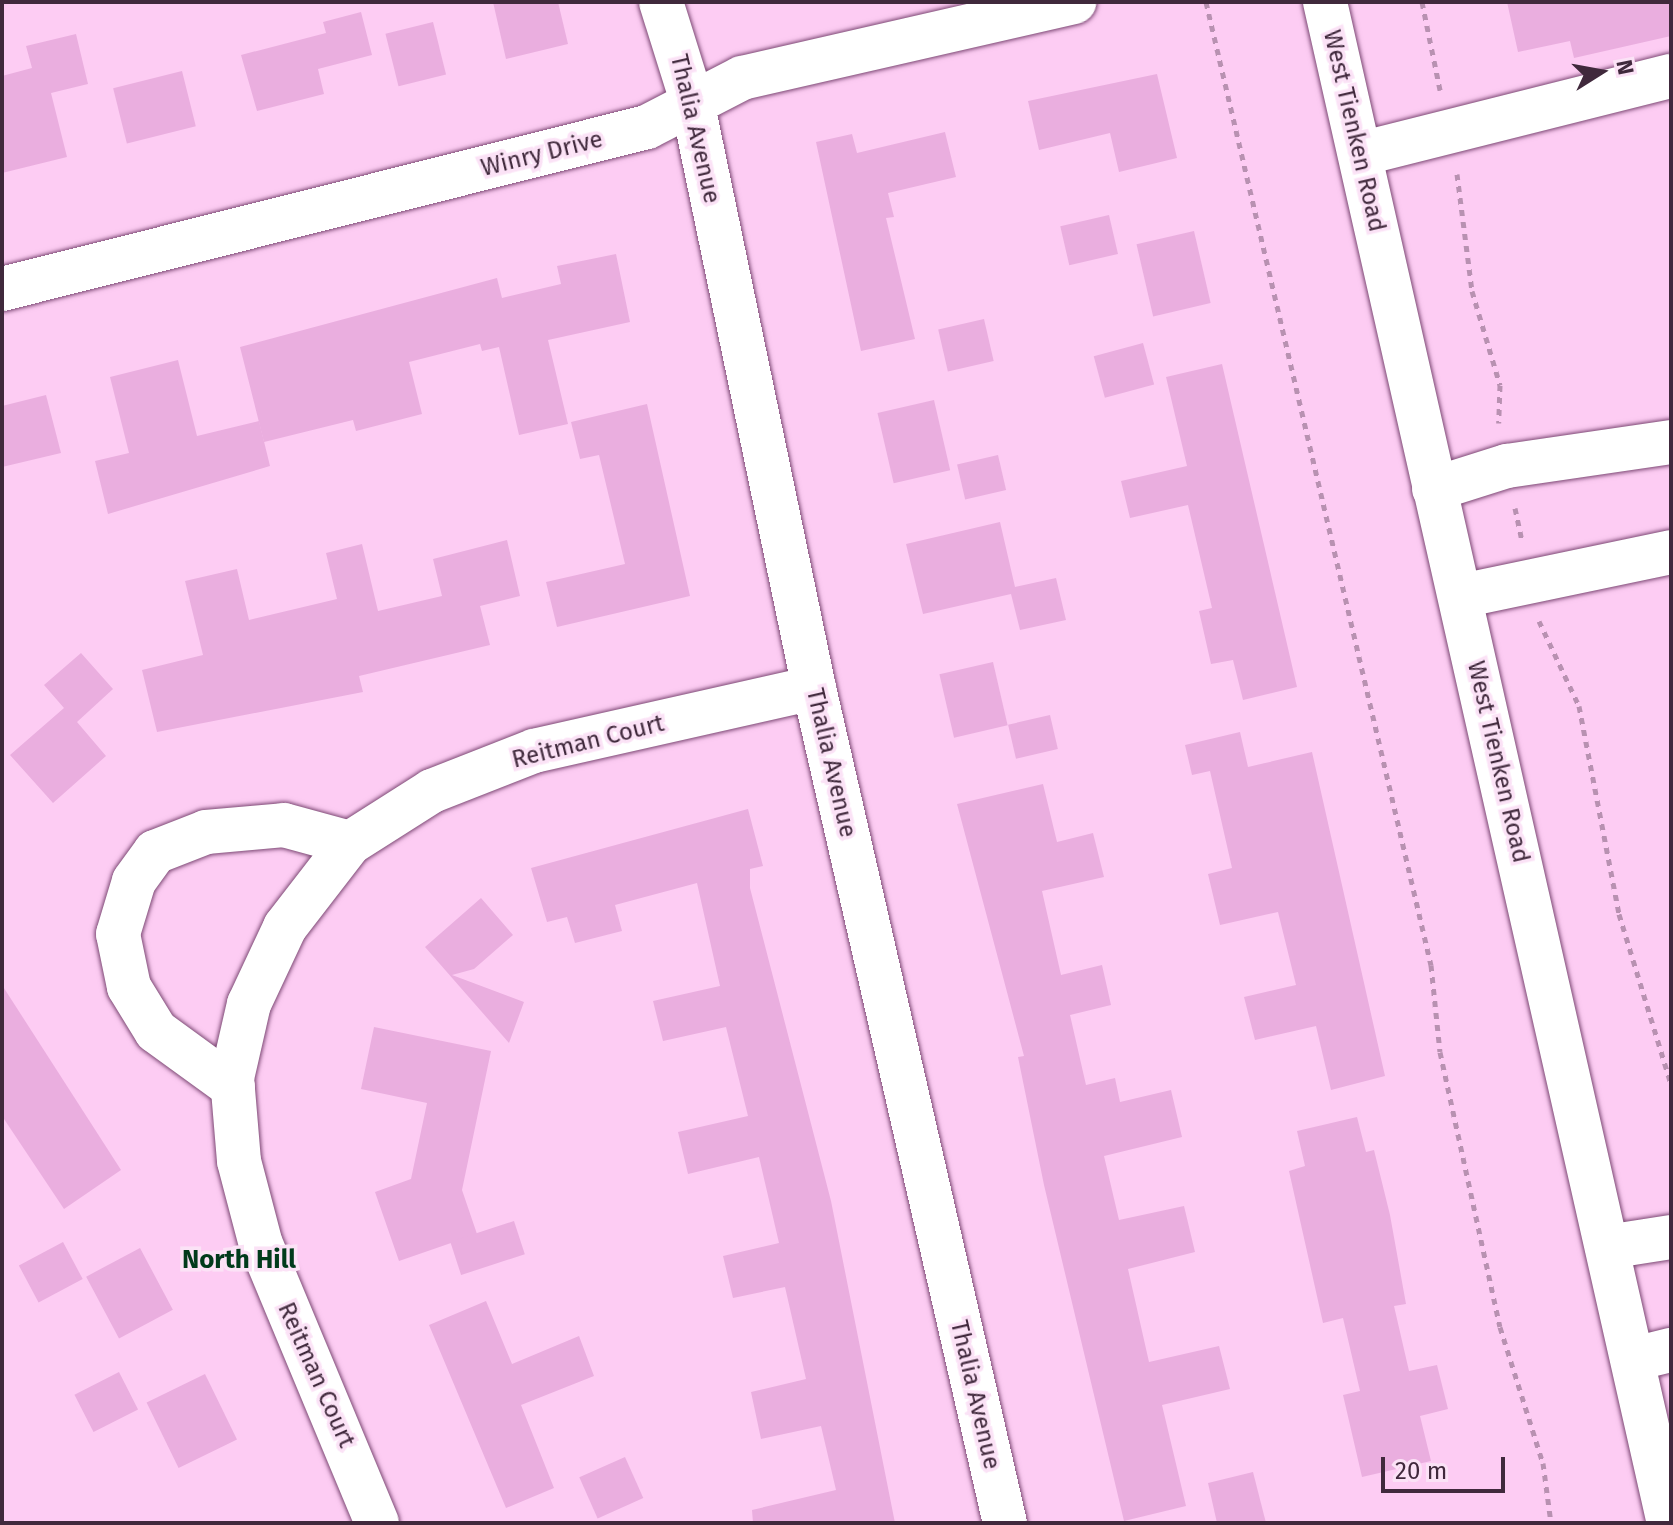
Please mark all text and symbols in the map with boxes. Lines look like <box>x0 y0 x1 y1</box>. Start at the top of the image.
street label: West Tienken Road <box>1317 27 1391 235</box>
north arrow <box>1561 32 1641 112</box>
street label: Thalia Avenue <box>664 52 726 206</box>
text: N <box>1610 58 1640 77</box>
street label: Winry Drive <box>478 125 606 183</box>
street label: West Tienken Road <box>1461 658 1535 866</box>
street label: Thalia Avenue <box>800 686 862 840</box>
street label: Reitman Court <box>509 709 667 775</box>
district label: North Hill <box>182 1244 296 1276</box>
street label: Reitman Court <box>271 1298 361 1452</box>
street label: Thalia Avenue <box>944 1318 1006 1472</box>
scale bar <box>1385 1441 1509 1491</box>
text: 20 m <box>1395 1457 1447 1485</box>

